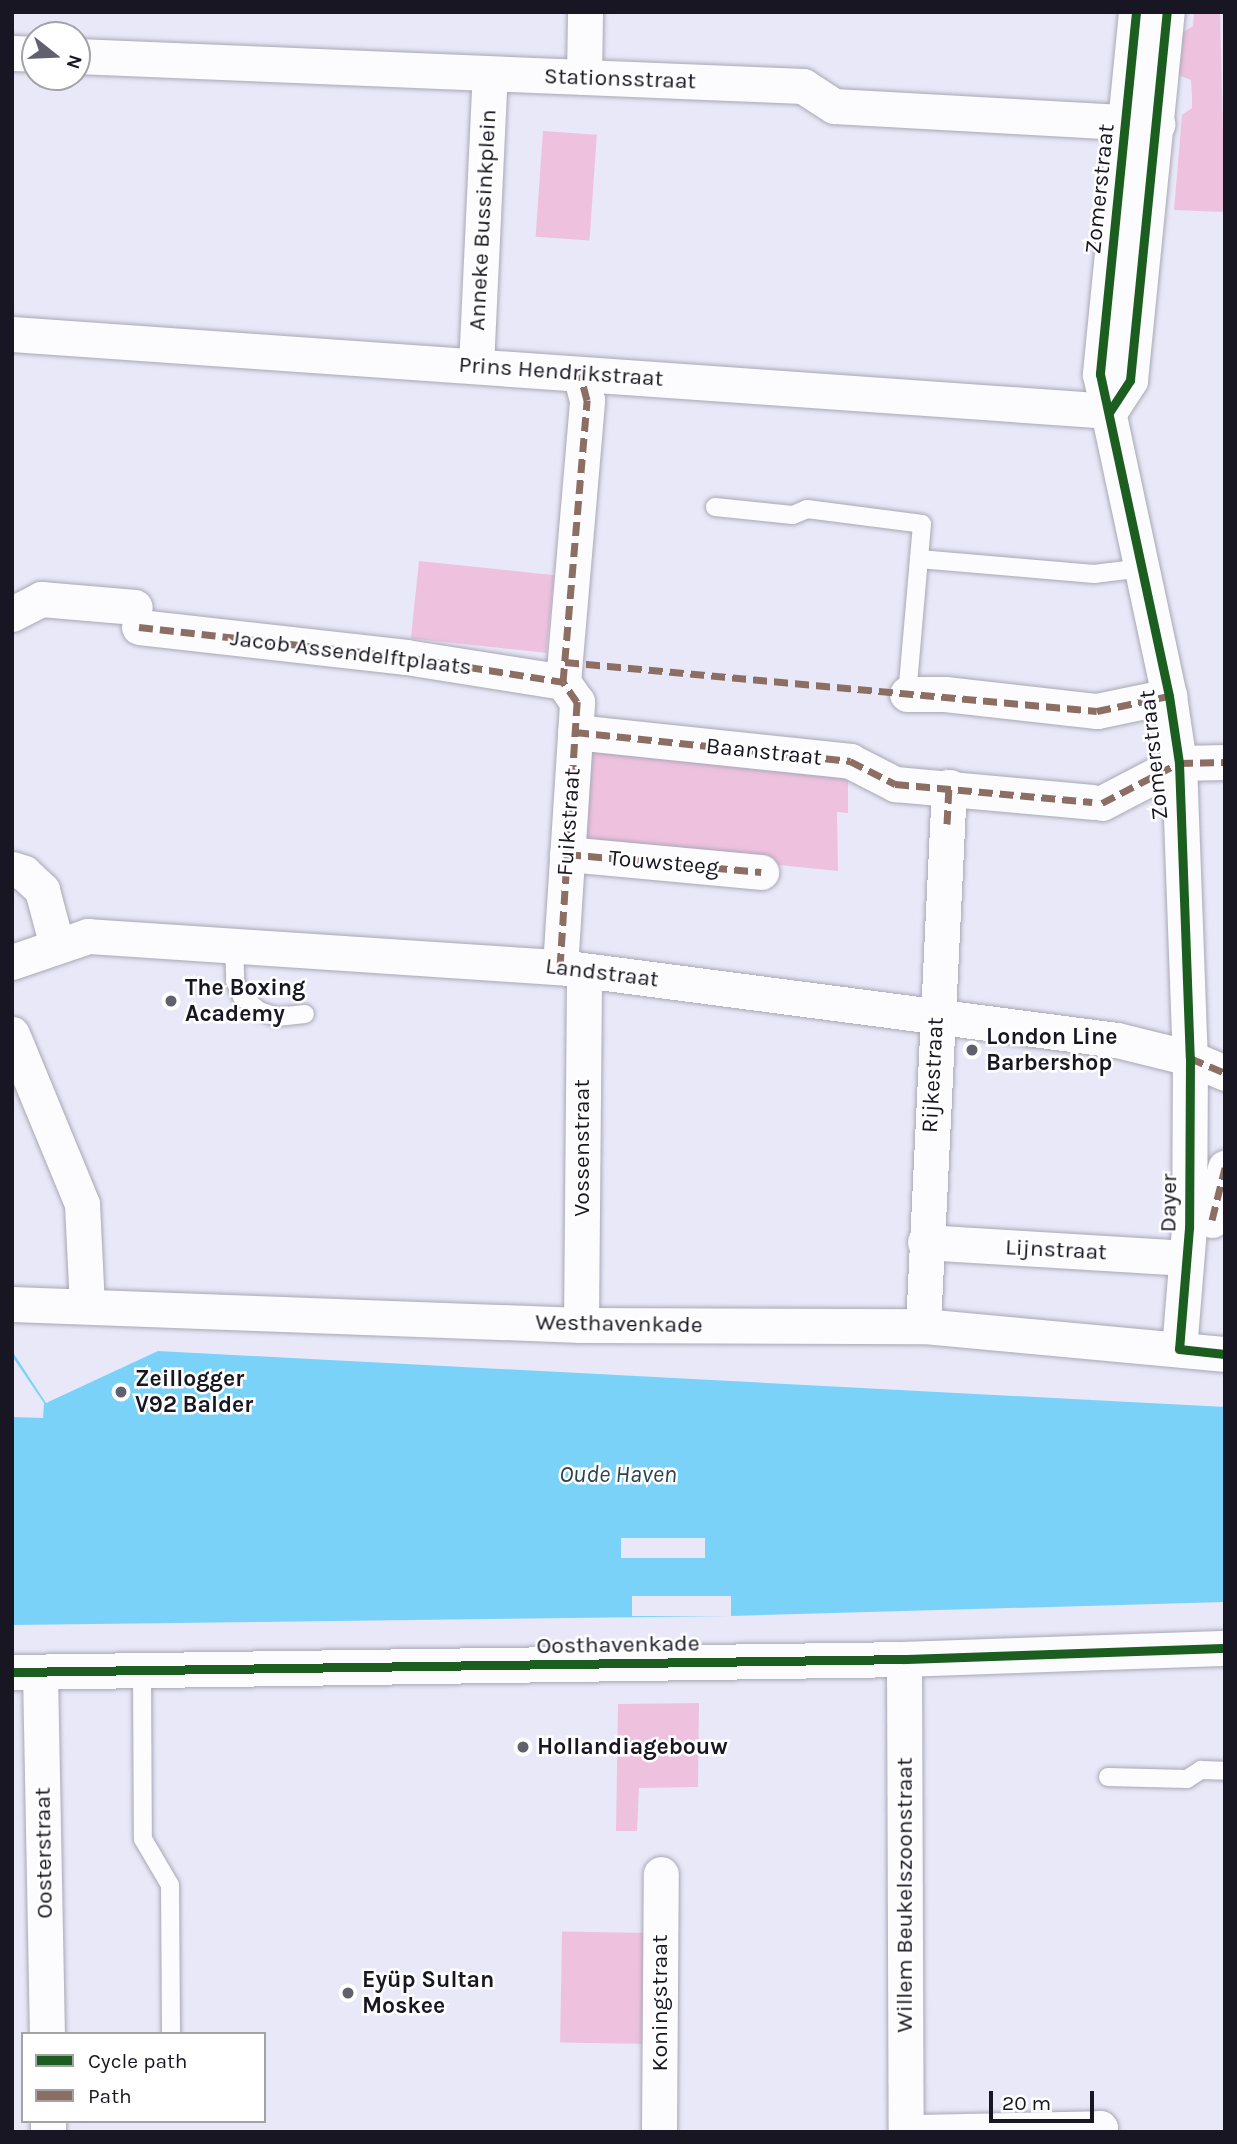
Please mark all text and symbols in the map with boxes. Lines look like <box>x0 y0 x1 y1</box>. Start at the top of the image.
north arrow <box>21 21 91 91</box>
text: N <box>62 52 87 72</box>
street label: Stationsstraat <box>543 63 697 95</box>
street label: Anneke Bussinkplein <box>463 109 503 331</box>
street label: Zomerstraat <box>1079 122 1121 256</box>
street label: Prins Hendrikstraat <box>458 351 664 393</box>
street label: Jacob Assendelftplaats <box>229 625 473 681</box>
street label: Zomerstraat <box>1133 688 1175 822</box>
street label: Baanstraat <box>705 732 823 772</box>
street label: Fuikstraat <box>551 767 587 877</box>
street label: Touwsteeg <box>608 844 720 882</box>
street label: Landstraat <box>544 952 660 994</box>
place label: The Boxing Academy <box>185 974 305 1028</box>
marker: The Boxing Academy <box>163 993 179 1009</box>
street label: Rijkestraat <box>916 1016 950 1134</box>
place label: London Line Barbershop <box>986 1023 1117 1077</box>
marker: London Line Barbershop <box>964 1042 980 1058</box>
street label: Vossenstraat <box>568 1079 596 1217</box>
street label: Dayer <box>1155 1173 1183 1233</box>
street label: Lijnstraat <box>1004 1234 1108 1266</box>
street label: Westhavenkade <box>535 1309 703 1339</box>
place label: Zeillogger V92 Balder <box>135 1365 253 1419</box>
marker: Zeillogger V92 Balder <box>113 1384 129 1400</box>
water label: Oude Haven <box>559 1461 677 1489</box>
street label: Oosthavenkade <box>536 1630 700 1660</box>
place label: Hollandiagebouw <box>537 1733 728 1761</box>
marker: Hollandiagebouw <box>515 1739 531 1755</box>
street label: Willem Beukelszoonstraat <box>891 1757 919 2033</box>
street label: Oosterstraat <box>29 1787 59 1919</box>
street label: Koningstraat <box>646 1934 674 2072</box>
place label: Eyüp Sultan Moskee <box>362 1966 494 2020</box>
marker: Eyüp Sultan Moskee <box>340 1985 356 2001</box>
legend <box>21 2032 266 2123</box>
text: Cycle path <box>88 2049 188 2073</box>
scale bar <box>992 2078 1097 2122</box>
text: Path <box>88 2084 132 2108</box>
text: 20 m <box>1002 2091 1051 2115</box>

